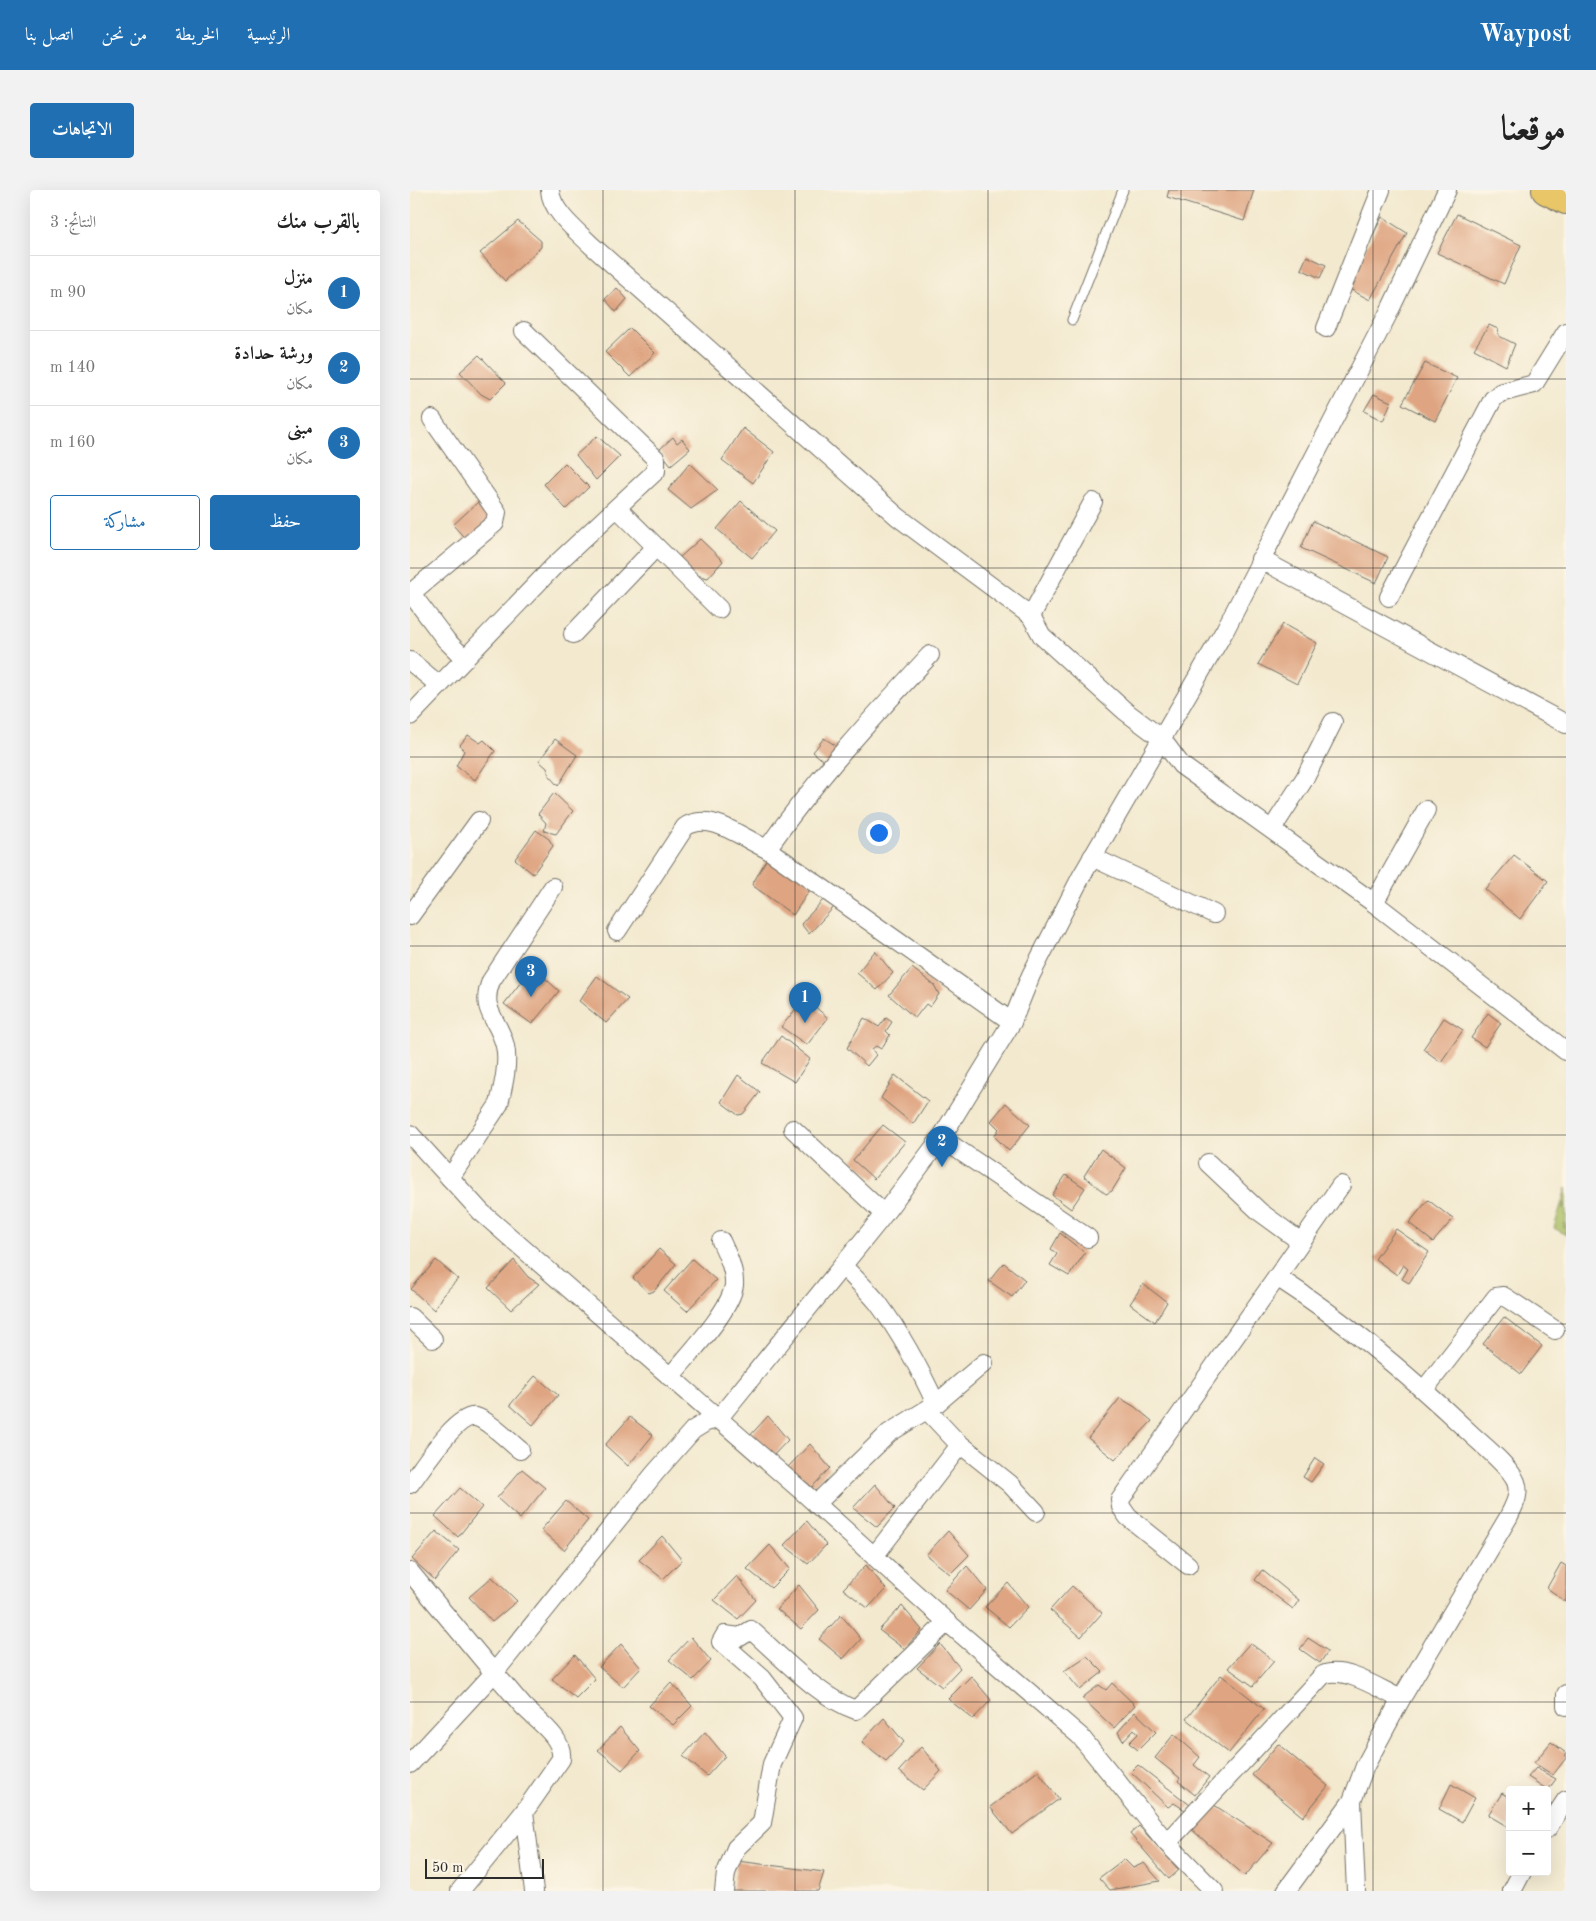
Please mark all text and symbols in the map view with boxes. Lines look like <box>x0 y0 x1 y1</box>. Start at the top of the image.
text: Waypost <box>1479 23 1571 47</box>
text: اتصل بنا <box>25 26 74 44</box>
text: من نحن <box>102 26 147 44</box>
text: الخريطة <box>175 26 219 44</box>
text: الرئيسية <box>247 26 290 44</box>
button: الاتجاهات <box>30 103 134 158</box>
text: موقعنا <box>1501 112 1566 147</box>
text: بالقرب منك <box>277 212 360 233</box>
text: النتائج: 3 <box>50 215 96 231</box>
text: منزل <box>284 270 313 289</box>
text: 90 m <box>50 285 86 301</box>
text: 1 <box>339 285 349 301</box>
text: مكان <box>286 302 313 318</box>
text: ورشة حدادة <box>234 345 313 364</box>
text: 140 m <box>50 360 95 376</box>
text: 2 <box>339 360 349 376</box>
text: مكان <box>286 377 313 393</box>
text: مبنى <box>287 420 313 439</box>
text: 160 m <box>50 435 95 451</box>
text: 3 <box>339 435 349 451</box>
text: مكان <box>286 452 313 468</box>
button: مشاركة <box>50 495 200 550</box>
button: حفظ <box>210 495 360 550</box>
your location <box>866 820 892 846</box>
pin: 3 <box>515 956 547 997</box>
pin: 1 <box>789 982 821 1023</box>
pin: 2 <box>926 1126 958 1167</box>
map controls <box>1506 1786 1551 1876</box>
button: + <box>1506 1786 1551 1831</box>
button: − <box>1506 1831 1551 1876</box>
scale bar <box>425 1856 544 1879</box>
text: 50 m <box>432 1861 463 1875</box>

